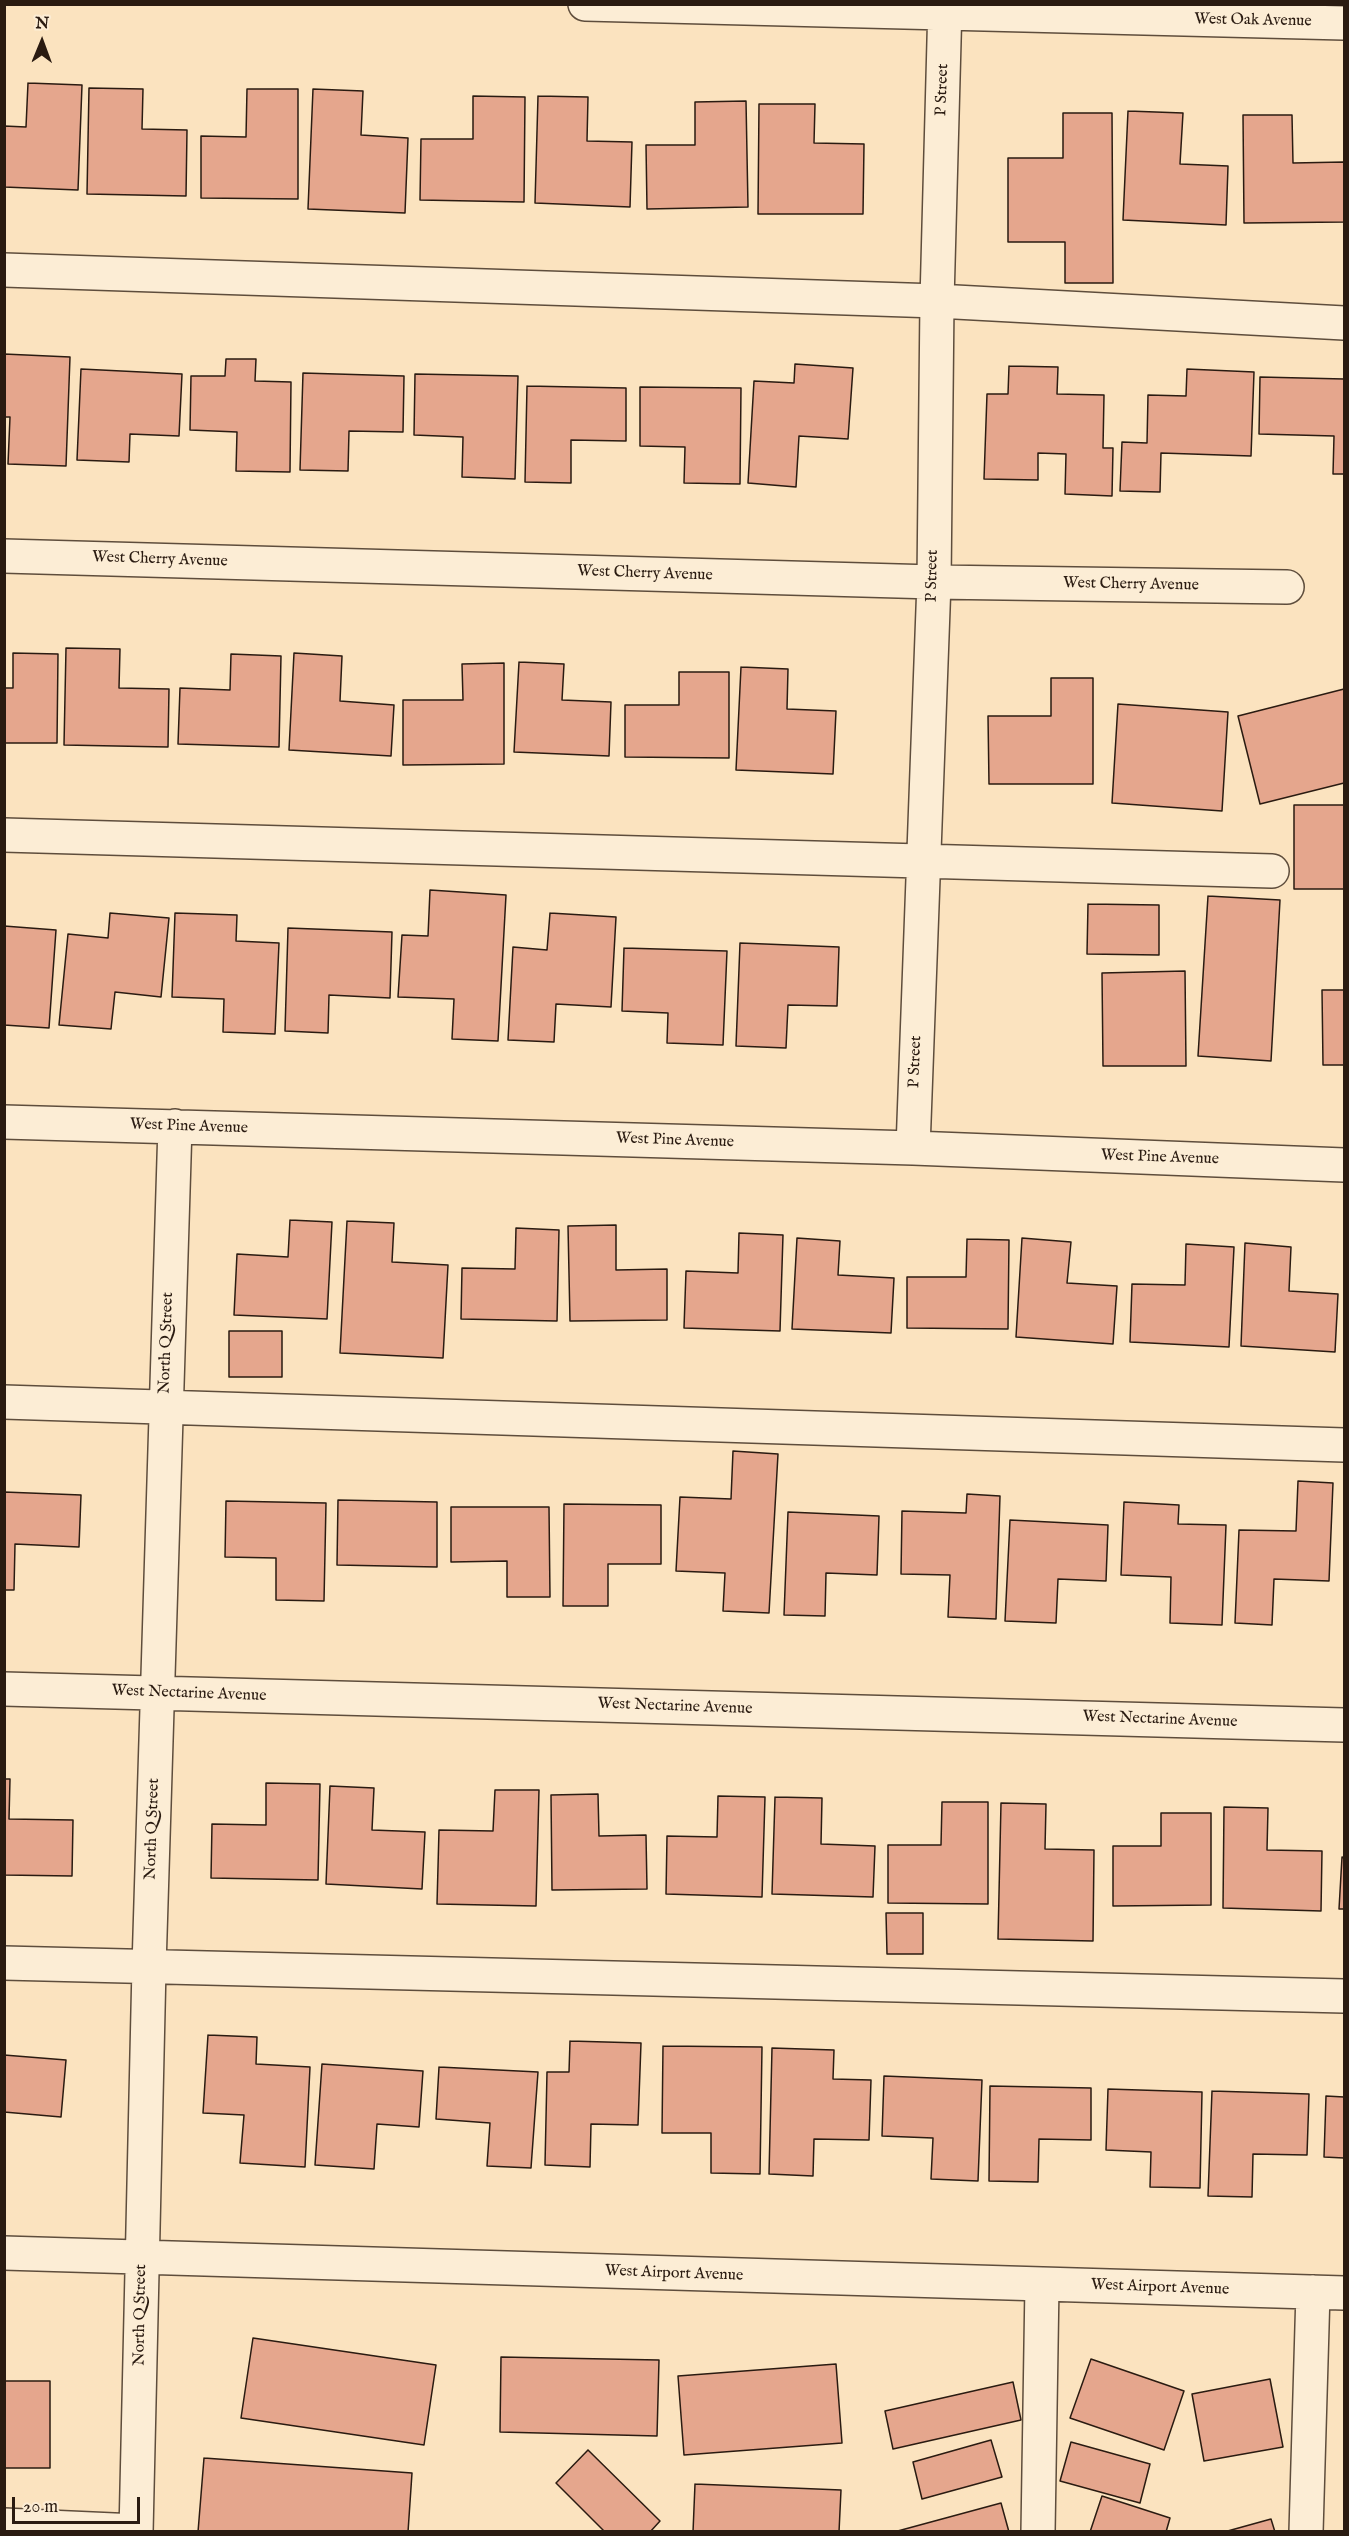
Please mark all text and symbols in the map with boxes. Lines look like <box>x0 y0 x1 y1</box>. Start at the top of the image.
street label: West Oak Avenue <box>1194 10 1312 32</box>
north arrow <box>12 12 72 72</box>
text: N <box>35 14 49 34</box>
street label: P Street <box>932 63 954 117</box>
street label: West Cherry Avenue <box>92 548 228 572</box>
street label: P Street <box>923 550 943 602</box>
street label: West Cherry Avenue <box>577 562 713 586</box>
street label: West Cherry Avenue <box>1063 574 1199 596</box>
street label: P Street <box>905 1035 927 1089</box>
street label: West Pine Avenue <box>130 1115 248 1139</box>
street label: West Pine Avenue <box>616 1129 734 1153</box>
street label: West Pine Avenue <box>1101 1146 1219 1170</box>
street label: North Q Street <box>156 1292 178 1394</box>
street label: West Nectarine Avenue <box>111 1682 267 1706</box>
street label: West Nectarine Avenue <box>597 1695 753 1719</box>
street label: West Nectarine Avenue <box>1082 1708 1238 1732</box>
street label: North Q Street <box>142 1778 164 1880</box>
street label: West Airport Avenue <box>605 2262 743 2286</box>
street label: North Q Street <box>131 2264 151 2366</box>
street label: West Airport Avenue <box>1091 2276 1229 2300</box>
scale bar <box>15 2485 142 2523</box>
text: 20 m <box>23 2496 58 2519</box>

